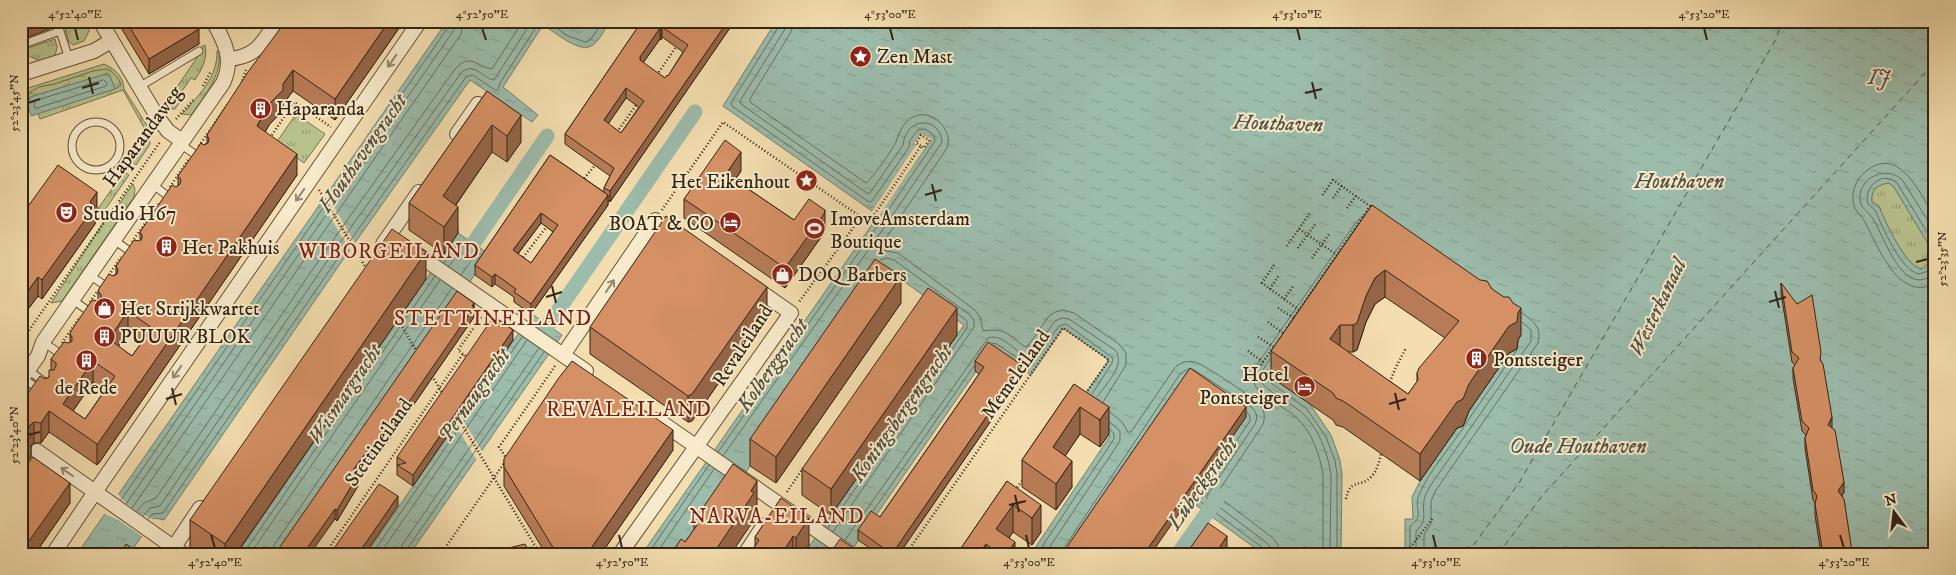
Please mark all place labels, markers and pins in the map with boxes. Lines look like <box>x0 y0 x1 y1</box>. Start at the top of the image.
place icon: Zen Mast <box>849 44 873 68</box>
place label: Zen Mast <box>877 45 953 70</box>
building icon: Haparanda <box>248 96 272 120</box>
place label: Haparanda <box>276 97 365 122</box>
place icon: Het Eikenhout <box>794 169 818 193</box>
place label: Het Eikenhout <box>671 170 790 195</box>
theatre icon: Studio H67 <box>55 201 79 225</box>
place label: Studio H67 <box>83 202 176 227</box>
place label: ImoveAmsterdam Boutique <box>830 207 970 255</box>
hotel icon: BOAT & CO <box>718 211 742 235</box>
place label: BOAT & CO <box>609 212 714 237</box>
sports icon: ImoveAmsterdam Boutique <box>802 217 826 241</box>
building icon: Het Pakhuis <box>154 235 178 259</box>
place label: Het Pakhuis <box>182 236 280 261</box>
shop icon: DOQ Barbers <box>770 262 794 286</box>
place label: DOQ Barbers <box>798 263 907 288</box>
shop icon: Het Strijkkwartet <box>92 296 116 320</box>
place label: Het Strijkkwartet <box>120 297 259 322</box>
building icon: PUUUR BLOK <box>92 324 116 348</box>
place label: PUUUR BLOK <box>120 325 251 350</box>
building icon: Pontsteiger <box>1465 347 1489 371</box>
place label: Pontsteiger <box>1493 348 1583 373</box>
building icon: de Rede <box>74 349 98 373</box>
place label: Hotel Pontsteiger <box>1199 363 1290 411</box>
hotel icon: Hotel Pontsteiger <box>1293 374 1317 398</box>
place label: de Rede <box>55 376 117 401</box>

